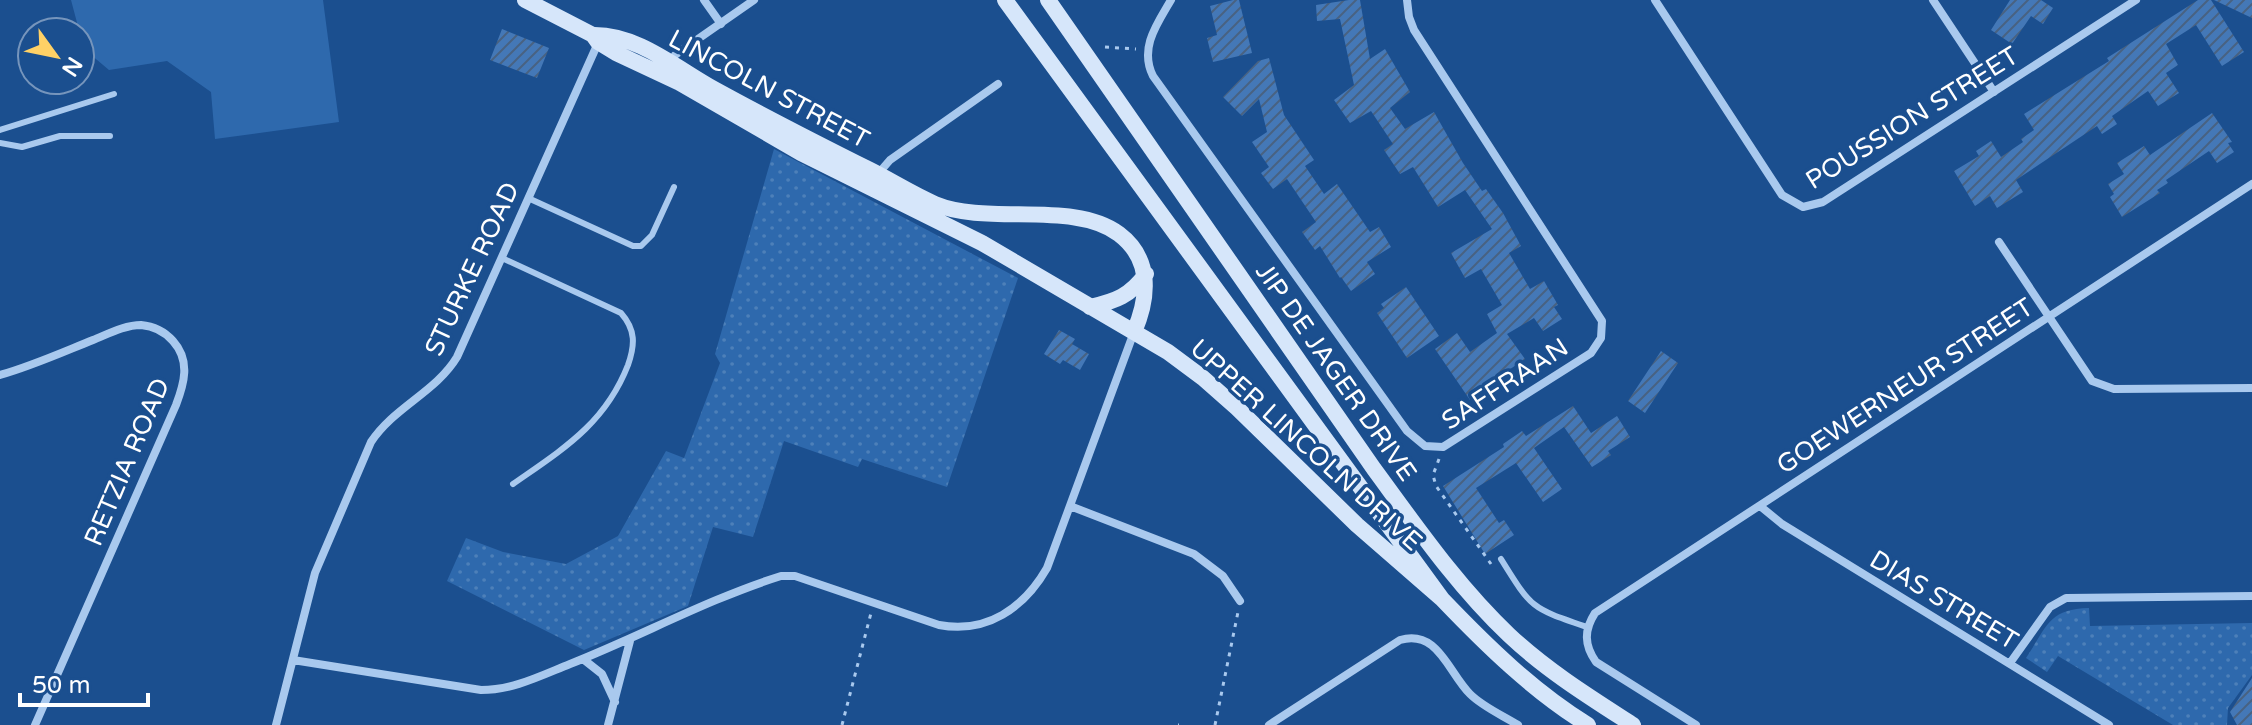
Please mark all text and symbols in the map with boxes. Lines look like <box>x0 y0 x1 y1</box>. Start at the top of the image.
north arrow <box>16 16 96 96</box>
street label: LINCOLN STREET <box>663 23 875 155</box>
street label: POUSSION STREET <box>1800 40 2024 196</box>
text: N <box>56 52 88 81</box>
street label: STURKE ROAD <box>418 177 526 361</box>
street label: JIP DE JAGER DRIVE <box>1249 257 1423 487</box>
street label: GOEWERNEUR STREET <box>1771 291 2039 481</box>
street label: SAFFRAAN <box>1436 332 1574 436</box>
street label: UPPER LINCOLN DRIVE <box>1184 333 1428 557</box>
street label: RETZIA ROAD <box>78 373 176 551</box>
street label: DIAS STREET <box>1864 544 2024 657</box>
scale bar <box>20 657 148 707</box>
text: 50 m <box>32 671 90 700</box>

